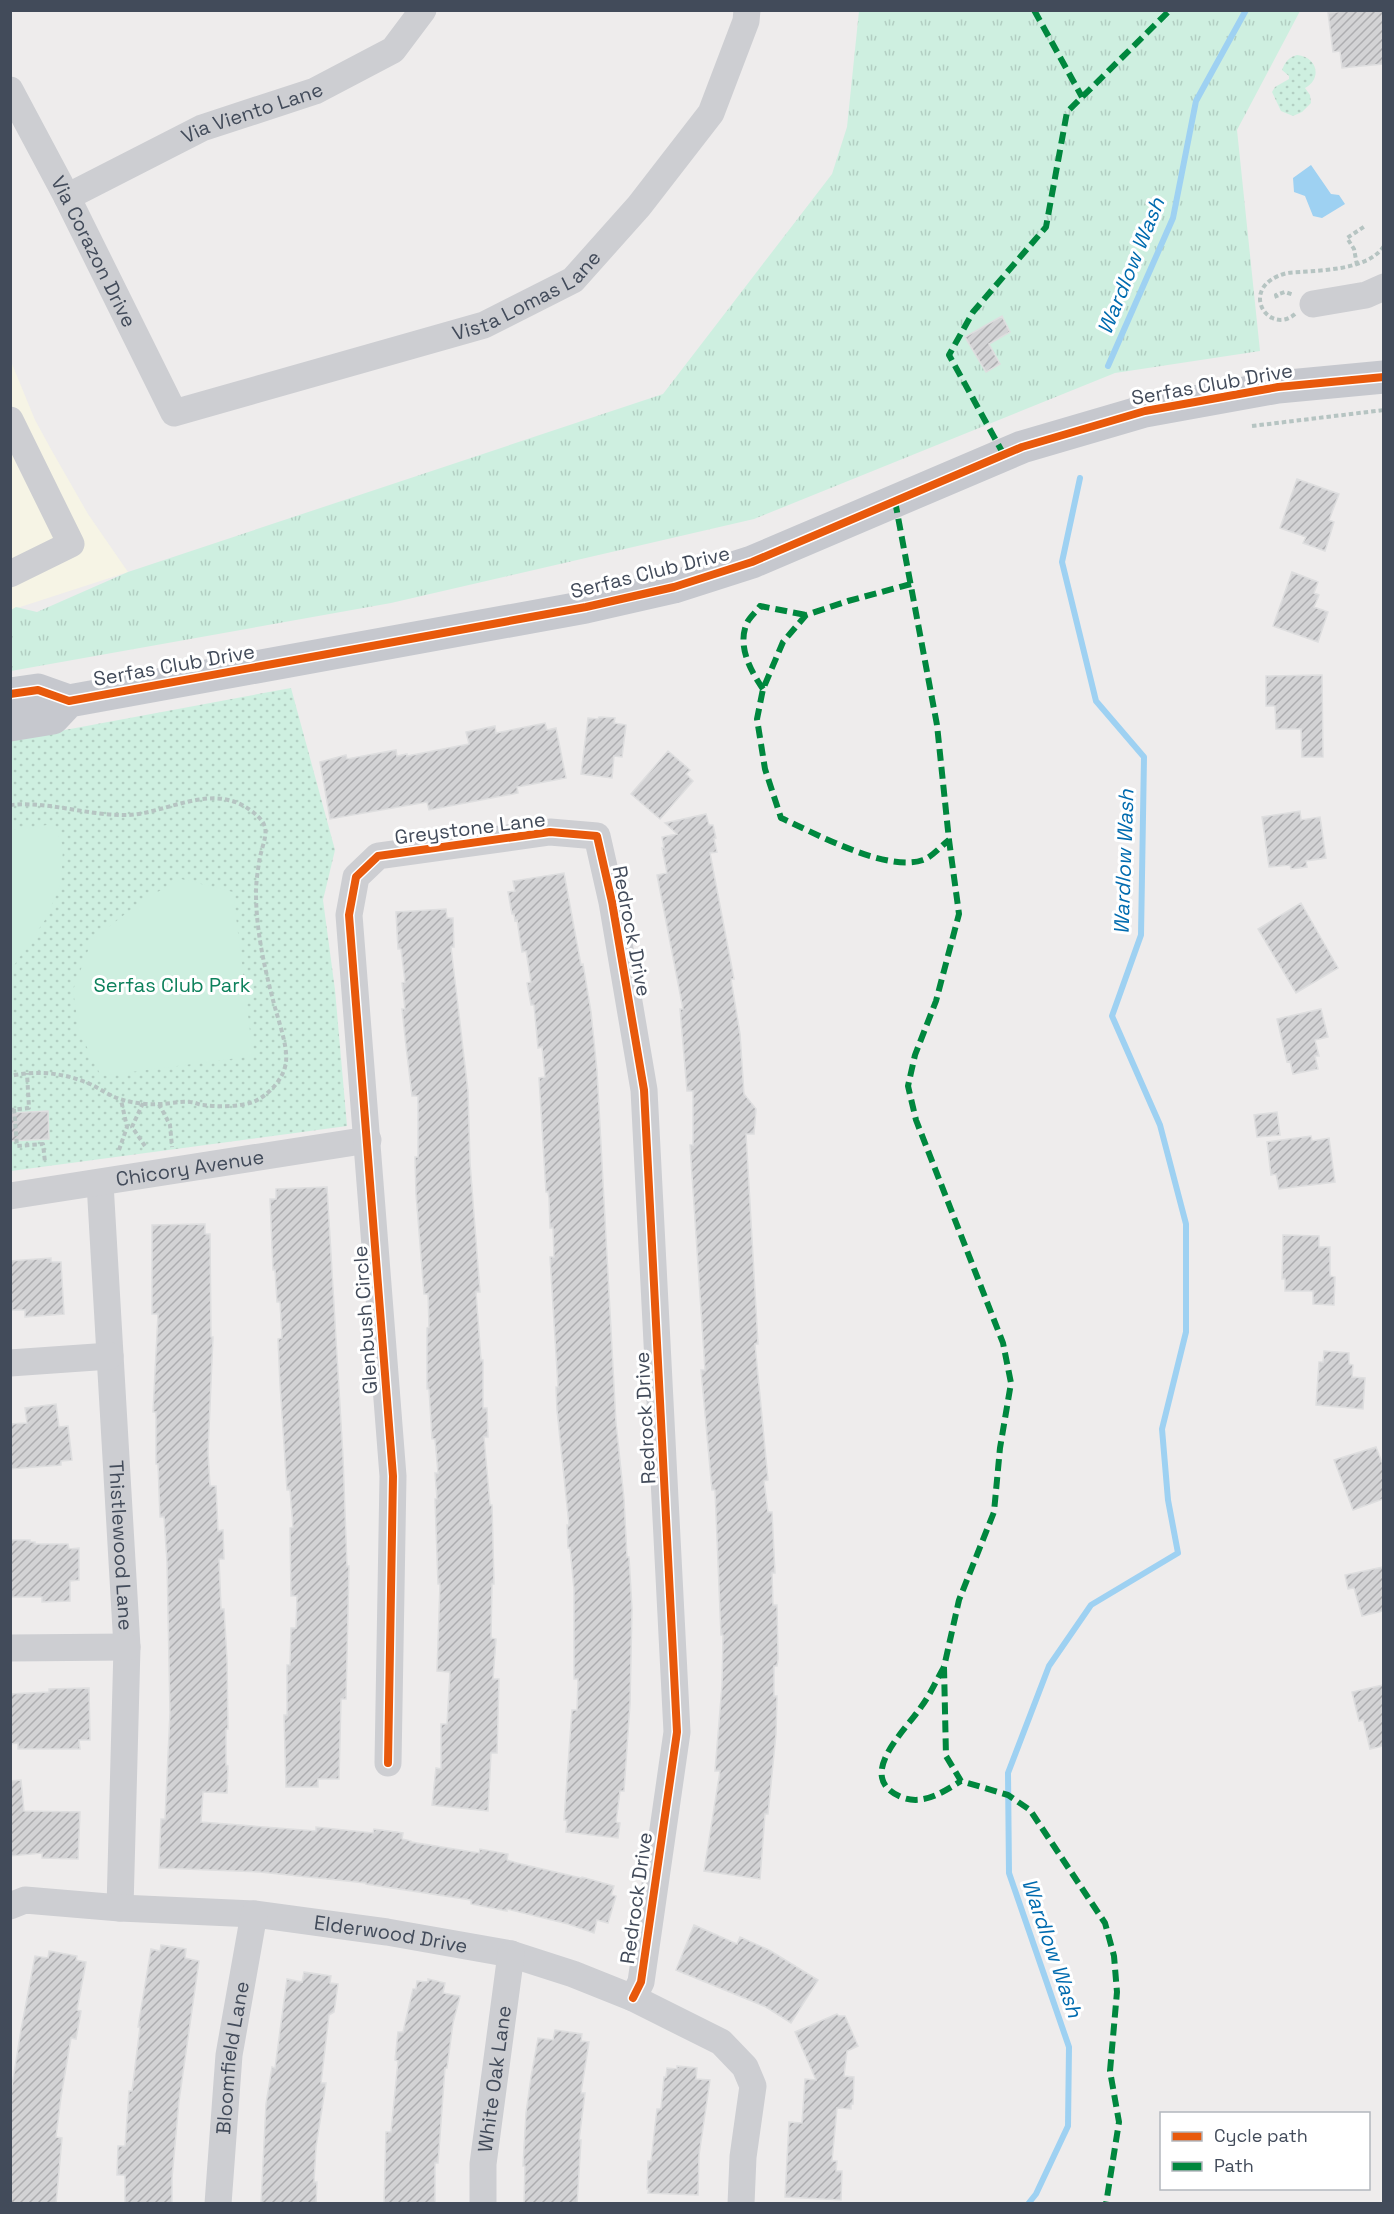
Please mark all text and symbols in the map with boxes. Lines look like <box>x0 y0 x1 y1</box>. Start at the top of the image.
street label: Via Viento Lane <box>177 76 328 149</box>
street label: Via Corazon Drive <box>45 171 142 331</box>
water label: Wardlow Wash <box>1091 192 1171 338</box>
street label: Vista Lomas Lane <box>449 245 606 346</box>
street label: Serfas Club Drive <box>1129 357 1295 411</box>
street label: Serfas Club Drive <box>568 540 732 604</box>
street label: Serfas Club Drive <box>91 638 257 692</box>
water label: Wardlow Wash <box>1107 788 1140 935</box>
street label: Greystone Lane <box>393 806 547 850</box>
street label: Redrock Drive <box>607 863 657 999</box>
park label: Serfas Club Park <box>94 972 251 998</box>
street label: Chicory Avenue <box>114 1143 266 1192</box>
street label: Glenbush Circle <box>347 1245 383 1395</box>
street label: Redrock Drive <box>629 1351 661 1485</box>
street label: Thistlewood Lane <box>103 1460 139 1631</box>
street label: Redrock Drive <box>614 1831 658 1965</box>
water label: Wardlow Wash <box>1016 1875 1089 2022</box>
street label: Elderwood Drive <box>313 1909 470 1959</box>
street label: Bloomfield Lane <box>210 1979 255 2135</box>
street label: White Oak Lane <box>472 2004 517 2154</box>
legend <box>1160 2112 1370 2190</box>
text: Cycle path <box>1214 2124 1308 2147</box>
text: Path <box>1214 2154 1254 2177</box>

